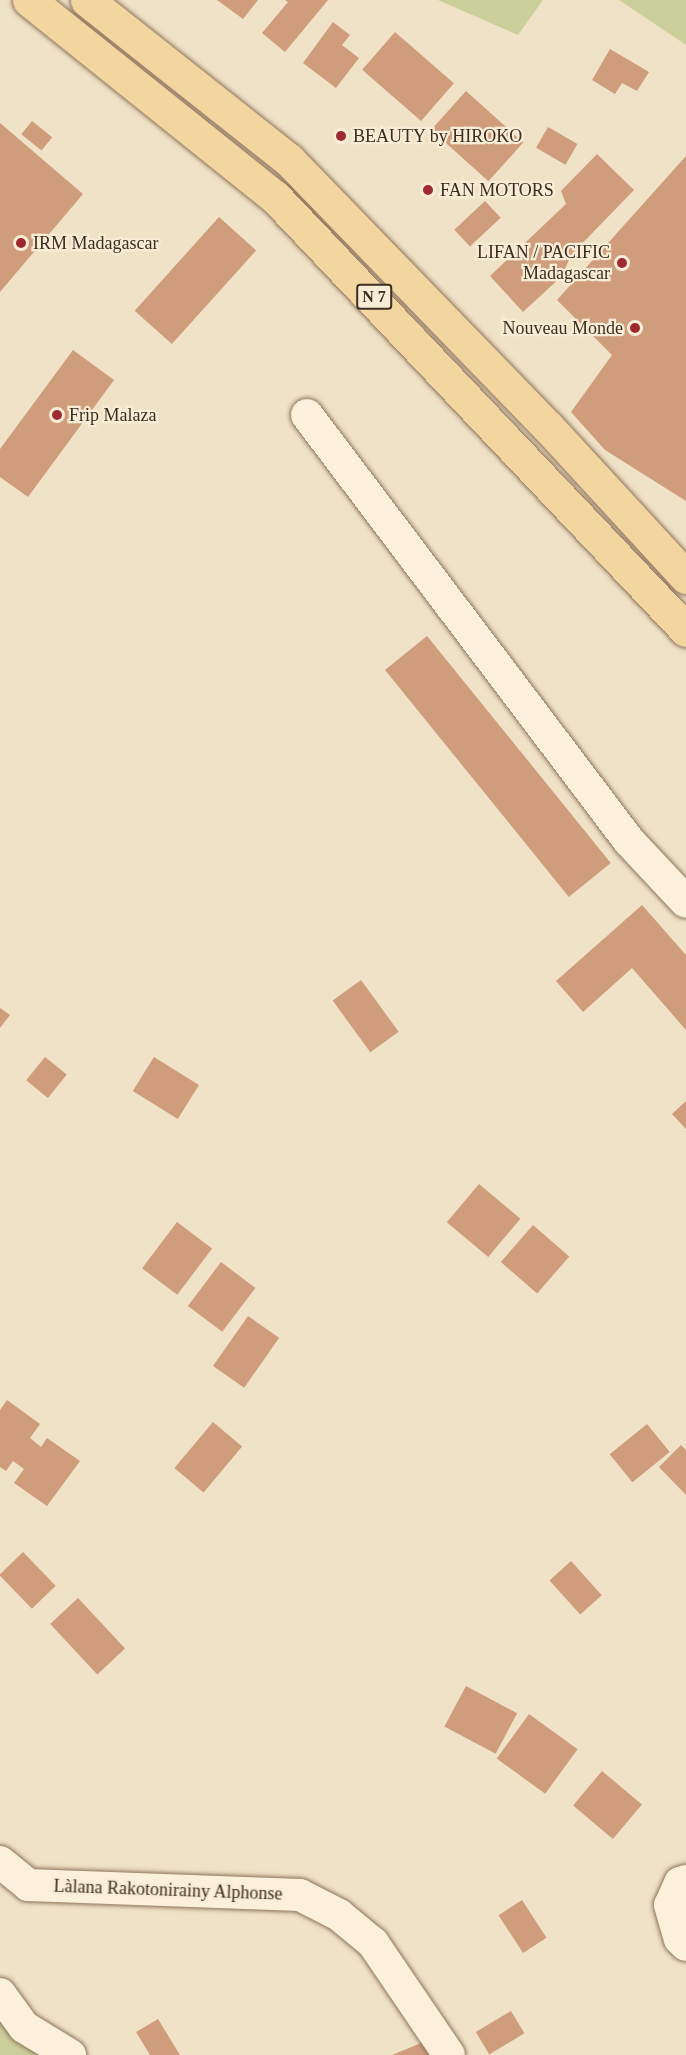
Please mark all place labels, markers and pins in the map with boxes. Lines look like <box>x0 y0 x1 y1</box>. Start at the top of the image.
place label: BEAUTY by HIROKO <box>353 125 523 147</box>
marker: BEAUTY by HIROKO <box>334 129 348 143</box>
place label: FAN MOTORS <box>440 179 554 201</box>
marker: FAN MOTORS <box>421 183 435 197</box>
place label: IRM Madagascar <box>33 232 158 254</box>
marker: IRM Madagascar <box>14 236 28 250</box>
place label: LIFAN / PACIFIC Madagascar <box>477 242 610 284</box>
marker: LIFAN / PACIFIC Madagascar <box>615 256 629 270</box>
place label: Nouveau Monde <box>503 317 623 339</box>
marker: Nouveau Monde <box>628 321 642 335</box>
place label: Frip Malaza <box>69 404 156 426</box>
marker: Frip Malaza <box>50 408 64 422</box>

